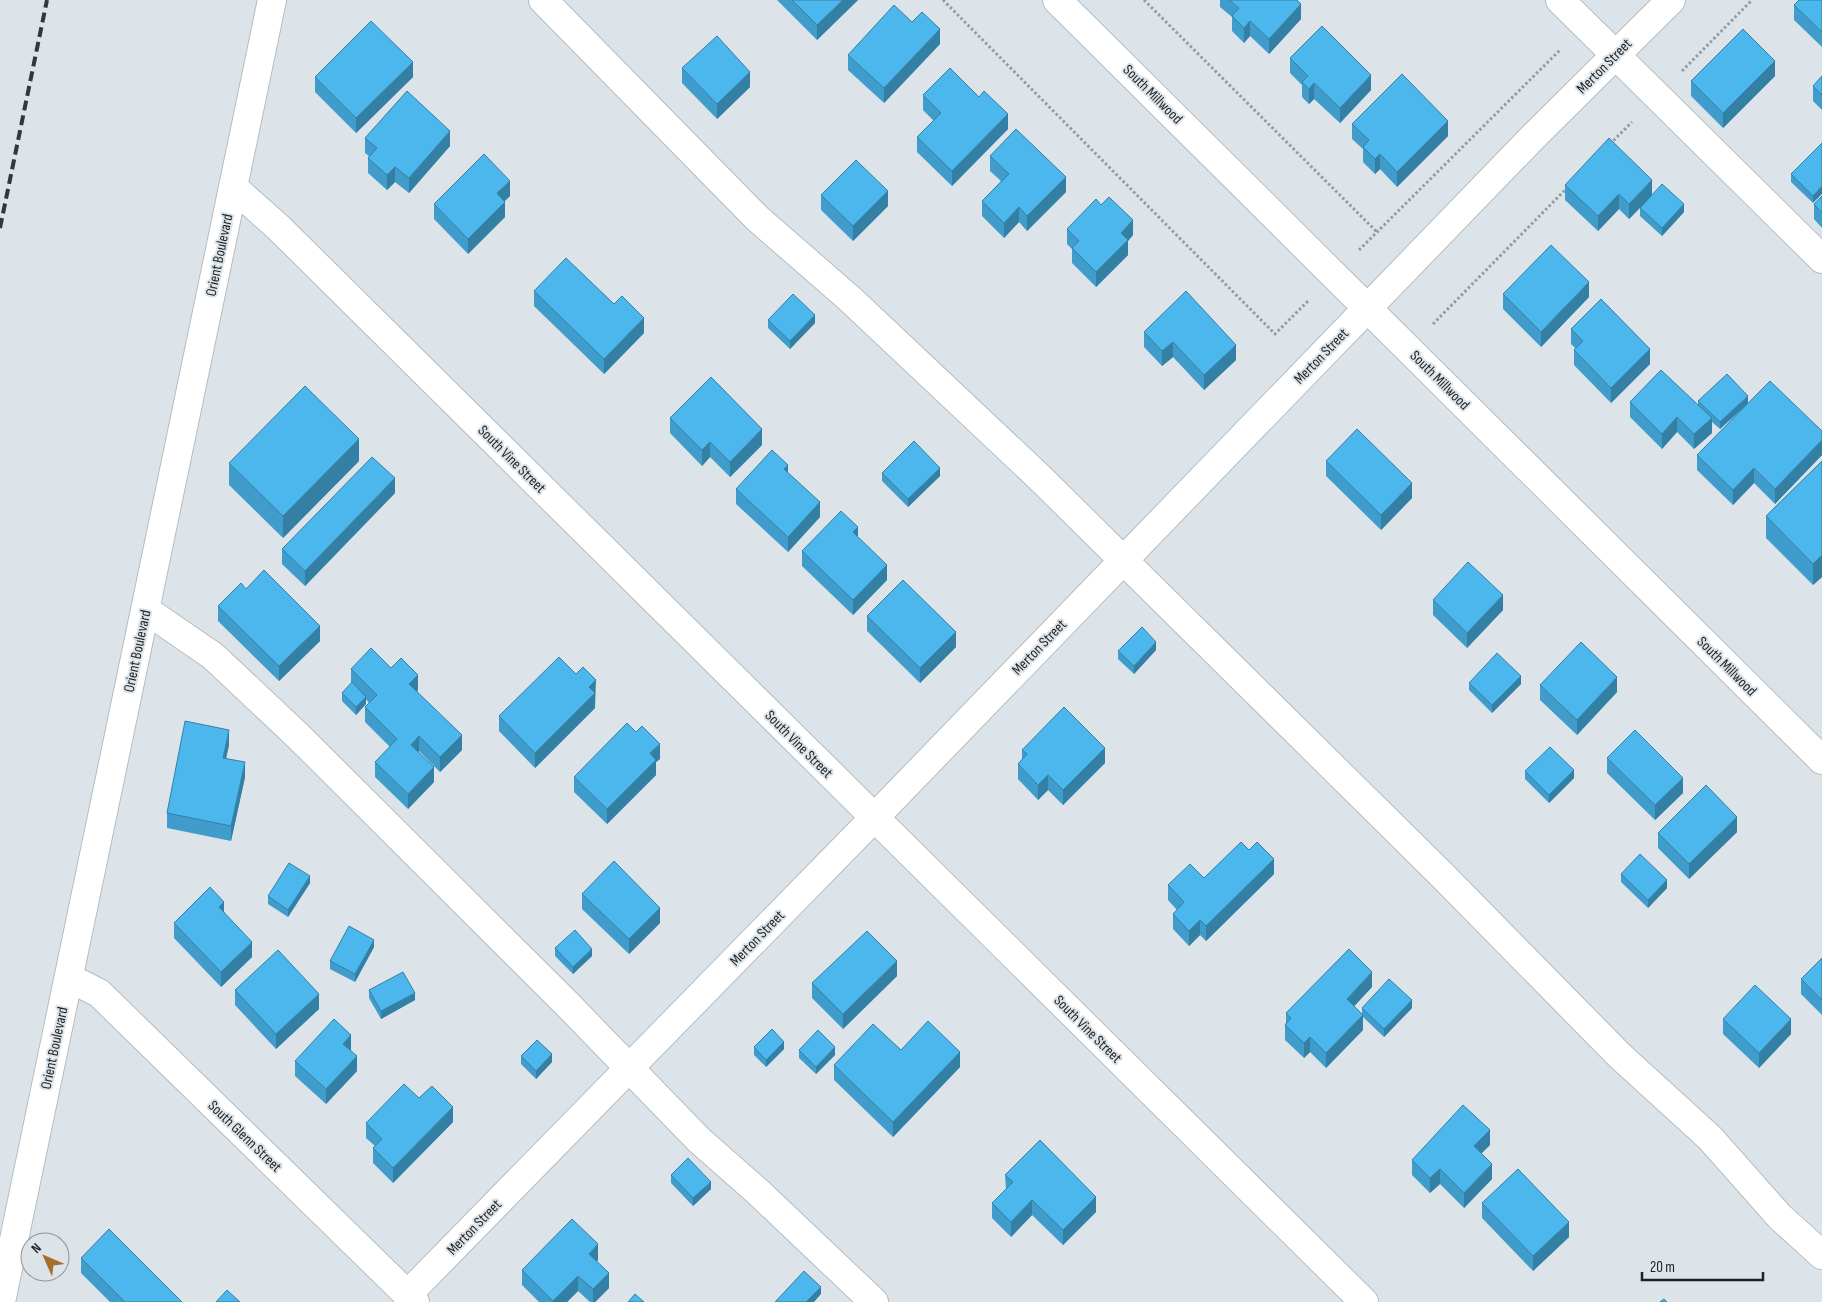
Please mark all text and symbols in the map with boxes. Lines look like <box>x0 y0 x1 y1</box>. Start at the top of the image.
street label: Merton Street <box>1573 34 1636 98</box>
street label: South Millwood <box>1119 61 1186 128</box>
street label: Orient Boulevard <box>202 212 237 298</box>
street label: Merton Street <box>1290 324 1353 388</box>
street label: South Millwood <box>1406 347 1473 414</box>
street label: South Vine Street <box>474 421 550 498</box>
street label: Orient Boulevard <box>120 608 155 694</box>
street label: Merton Street <box>1008 615 1071 679</box>
street label: South Millwood <box>1693 633 1760 700</box>
street label: South Vine Street <box>761 706 837 783</box>
street label: Merton Street <box>726 906 789 970</box>
street label: South Vine Street <box>1050 991 1126 1068</box>
street label: Orient Boulevard <box>37 1005 72 1091</box>
street label: South Glenn Street <box>204 1096 286 1177</box>
street label: Merton Street <box>443 1195 506 1259</box>
north arrow <box>20 1232 70 1282</box>
text: N <box>28 1240 45 1257</box>
scale bar <box>1642 1250 1763 1282</box>
text: 20 m <box>1650 1258 1675 1277</box>

